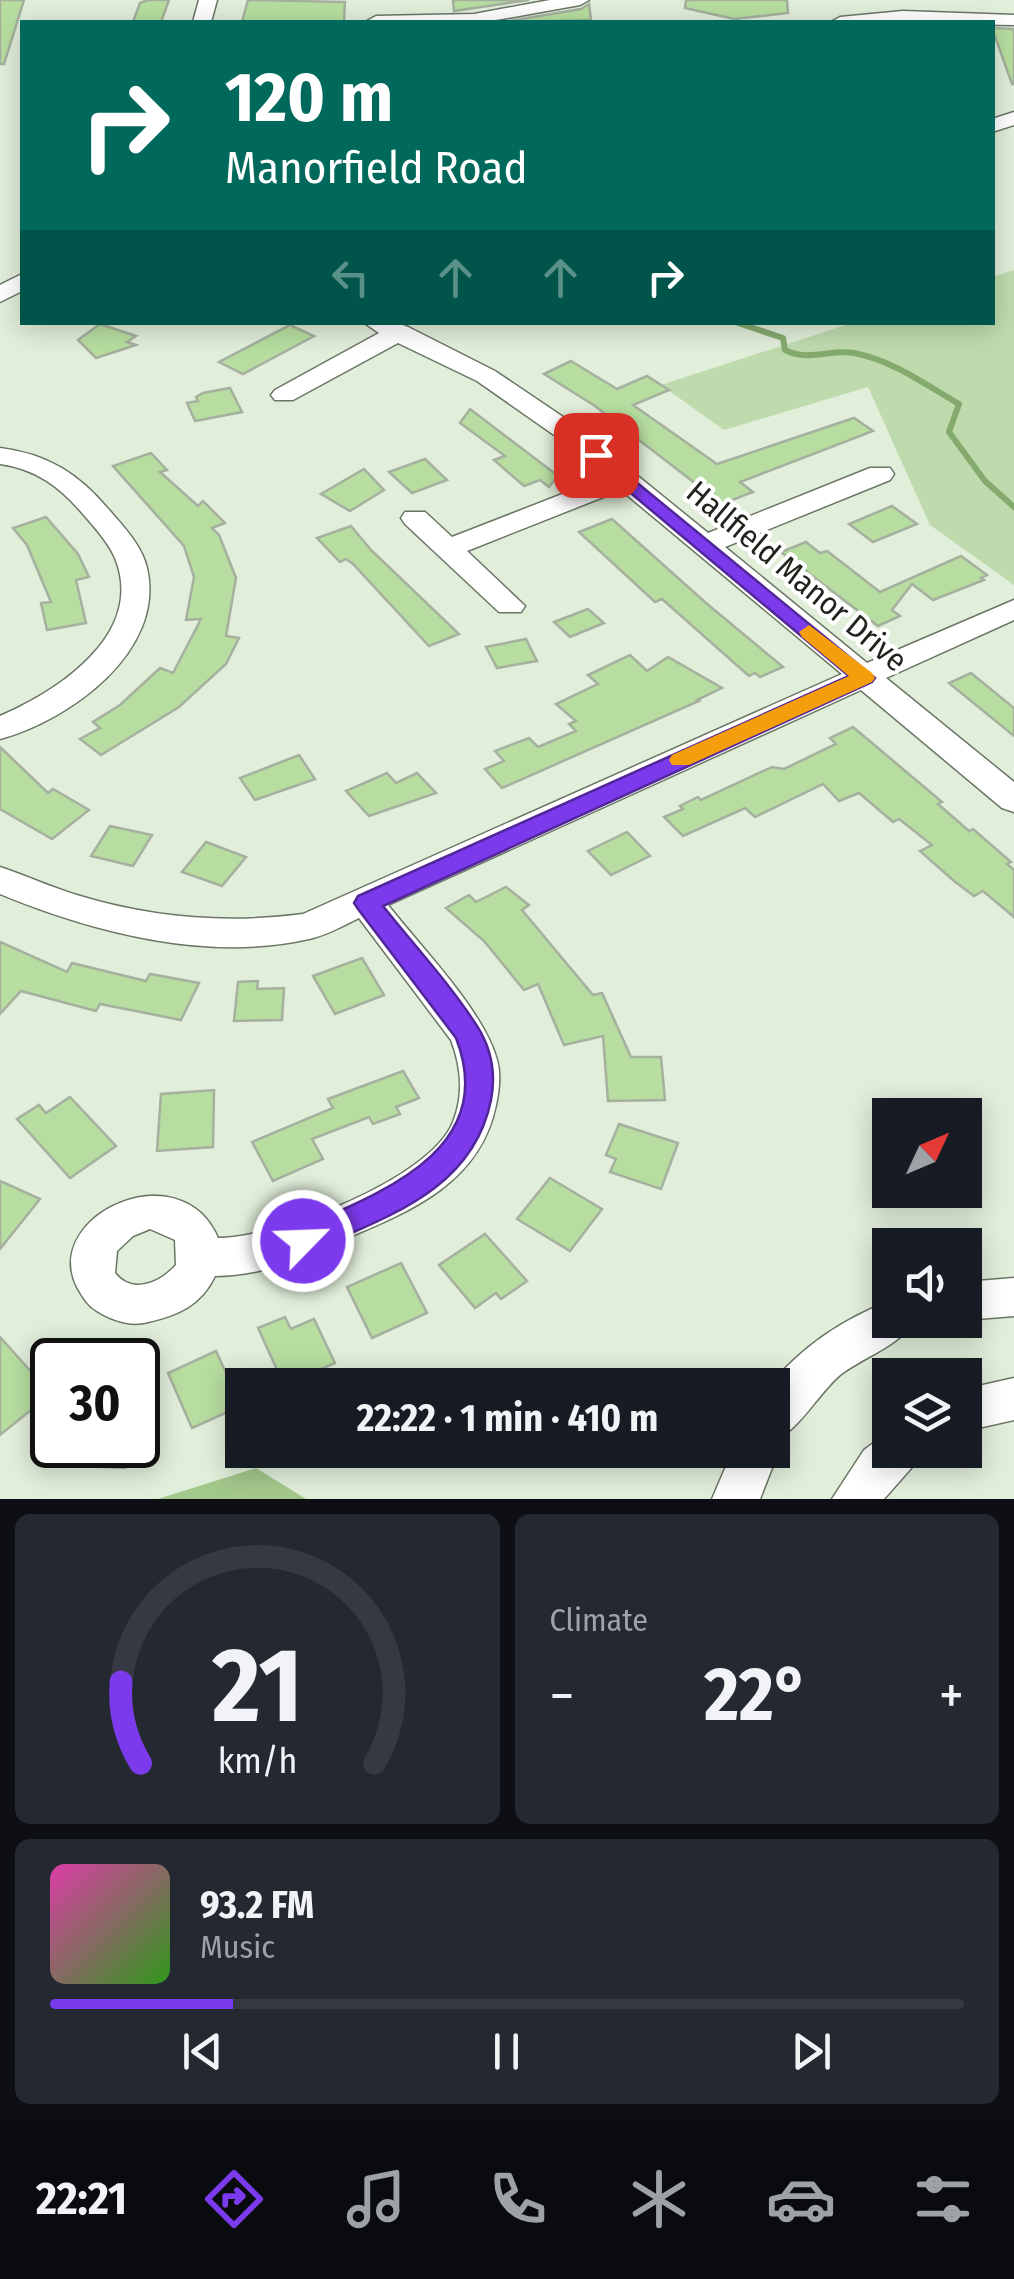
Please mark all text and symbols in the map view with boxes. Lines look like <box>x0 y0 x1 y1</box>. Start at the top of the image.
text: 120 m <box>225 56 393 140</box>
icon: right <box>60 60 190 190</box>
text: Manorfield Road <box>225 141 528 195</box>
icon: left <box>323 250 378 305</box>
icon: ahead <box>428 250 483 305</box>
icon: ahead <box>533 250 588 305</box>
icon: right <box>638 250 693 305</box>
pin <box>554 413 639 498</box>
icon: arrive <box>569 428 624 483</box>
street label: Hallfield Manor Drive <box>679 473 915 679</box>
north arrow <box>872 1098 982 1208</box>
map controls <box>872 1098 982 1468</box>
position arrow <box>251 1189 355 1293</box>
button: sound <box>872 1228 982 1338</box>
speed limit sign: 30 <box>30 1338 160 1468</box>
button: layers <box>872 1358 982 1468</box>
text: 22:22 · 1 min · 410 m <box>357 1395 658 1441</box>
text: Climate <box>550 1601 648 1639</box>
text: 21 <box>211 1624 302 1749</box>
text: 22° <box>704 1650 809 1740</box>
text: − <box>550 1663 574 1729</box>
text: + <box>939 1663 964 1729</box>
text: km/h <box>217 1740 297 1782</box>
text: 93.2 FM <box>200 1882 314 1928</box>
text: Music <box>200 1928 275 1966</box>
icon: previous <box>175 2024 230 2079</box>
icon: pause <box>479 2024 534 2079</box>
icon: next <box>784 2024 839 2079</box>
icon: directions <box>199 2164 269 2234</box>
icon: music <box>341 2164 411 2234</box>
icon: phone <box>483 2164 553 2234</box>
icon: climate <box>624 2164 694 2234</box>
icon: car <box>766 2164 836 2234</box>
icon: filters <box>908 2164 978 2234</box>
text: 22:21 <box>36 2172 127 2226</box>

